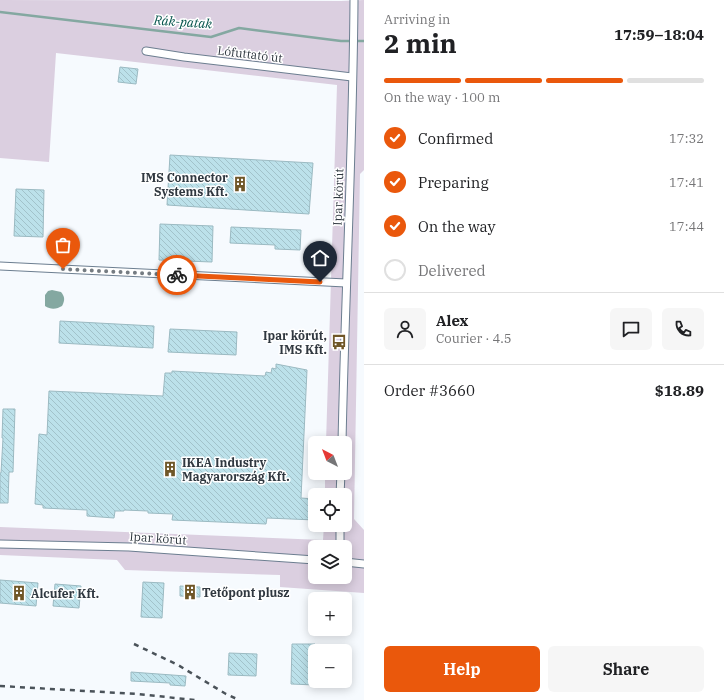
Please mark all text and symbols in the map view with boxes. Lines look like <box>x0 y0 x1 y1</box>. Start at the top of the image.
water label: Rák-patak <box>152 11 213 33</box>
text: Arriving in <box>384 11 450 28</box>
text: 17:59–18:04 <box>614 25 704 44</box>
text: 2 min <box>384 26 457 60</box>
street label: Lófuttató út <box>217 43 283 65</box>
text: On the way · 100 m <box>384 89 500 106</box>
icon: check <box>384 127 406 149</box>
text: Confirmed <box>418 129 493 148</box>
text: 17:32 <box>669 130 704 147</box>
street label: Ipar körút <box>330 168 346 226</box>
place label: IMS Connector Systems Kft. <box>141 170 228 199</box>
icon: check <box>384 171 406 193</box>
text: Preparing <box>418 173 489 192</box>
text: 17:41 <box>669 174 704 191</box>
building icon: IMS Connector Systems Kft. <box>231 175 249 193</box>
icon: check <box>384 215 406 237</box>
text: On the way <box>418 217 496 236</box>
text: 17:44 <box>669 218 704 235</box>
pin <box>46 228 80 269</box>
icon: bag <box>52 234 74 256</box>
pin <box>303 241 337 282</box>
icon: home <box>309 247 331 269</box>
courier <box>157 255 197 295</box>
text: Delivered <box>418 261 486 280</box>
icon: bike <box>166 264 188 286</box>
button: person <box>384 308 426 350</box>
button: chat <box>610 308 652 350</box>
button: phone <box>662 308 704 350</box>
text: Alex <box>436 311 468 330</box>
place label: Ipar körút, IMS Kft. <box>263 328 327 357</box>
text: Courier · 4.5 <box>436 330 512 347</box>
bus stop icon: Ipar körút, IMS Kft. <box>330 333 348 351</box>
text: Order #3660 <box>384 381 475 400</box>
text: $18.89 <box>655 381 704 400</box>
north arrow <box>308 436 352 480</box>
map controls <box>308 436 352 688</box>
place label: IKEA Industry Magyarország Kft. <box>182 455 290 484</box>
building icon: IKEA Industry Magyarország Kft. <box>161 460 179 478</box>
button: locate <box>308 488 352 532</box>
street label: Ipar körút <box>129 529 187 547</box>
button: layers <box>308 540 352 584</box>
building icon: Tetőpont plusz <box>181 583 199 601</box>
building icon: Alcufer Kft. <box>10 584 28 602</box>
place label: Tetőpont plusz <box>202 585 290 600</box>
place label: Alcufer Kft. <box>31 586 99 601</box>
button: + <box>308 592 352 636</box>
button: − <box>308 644 352 688</box>
button: Help <box>384 646 540 692</box>
button: Share <box>548 646 704 692</box>

